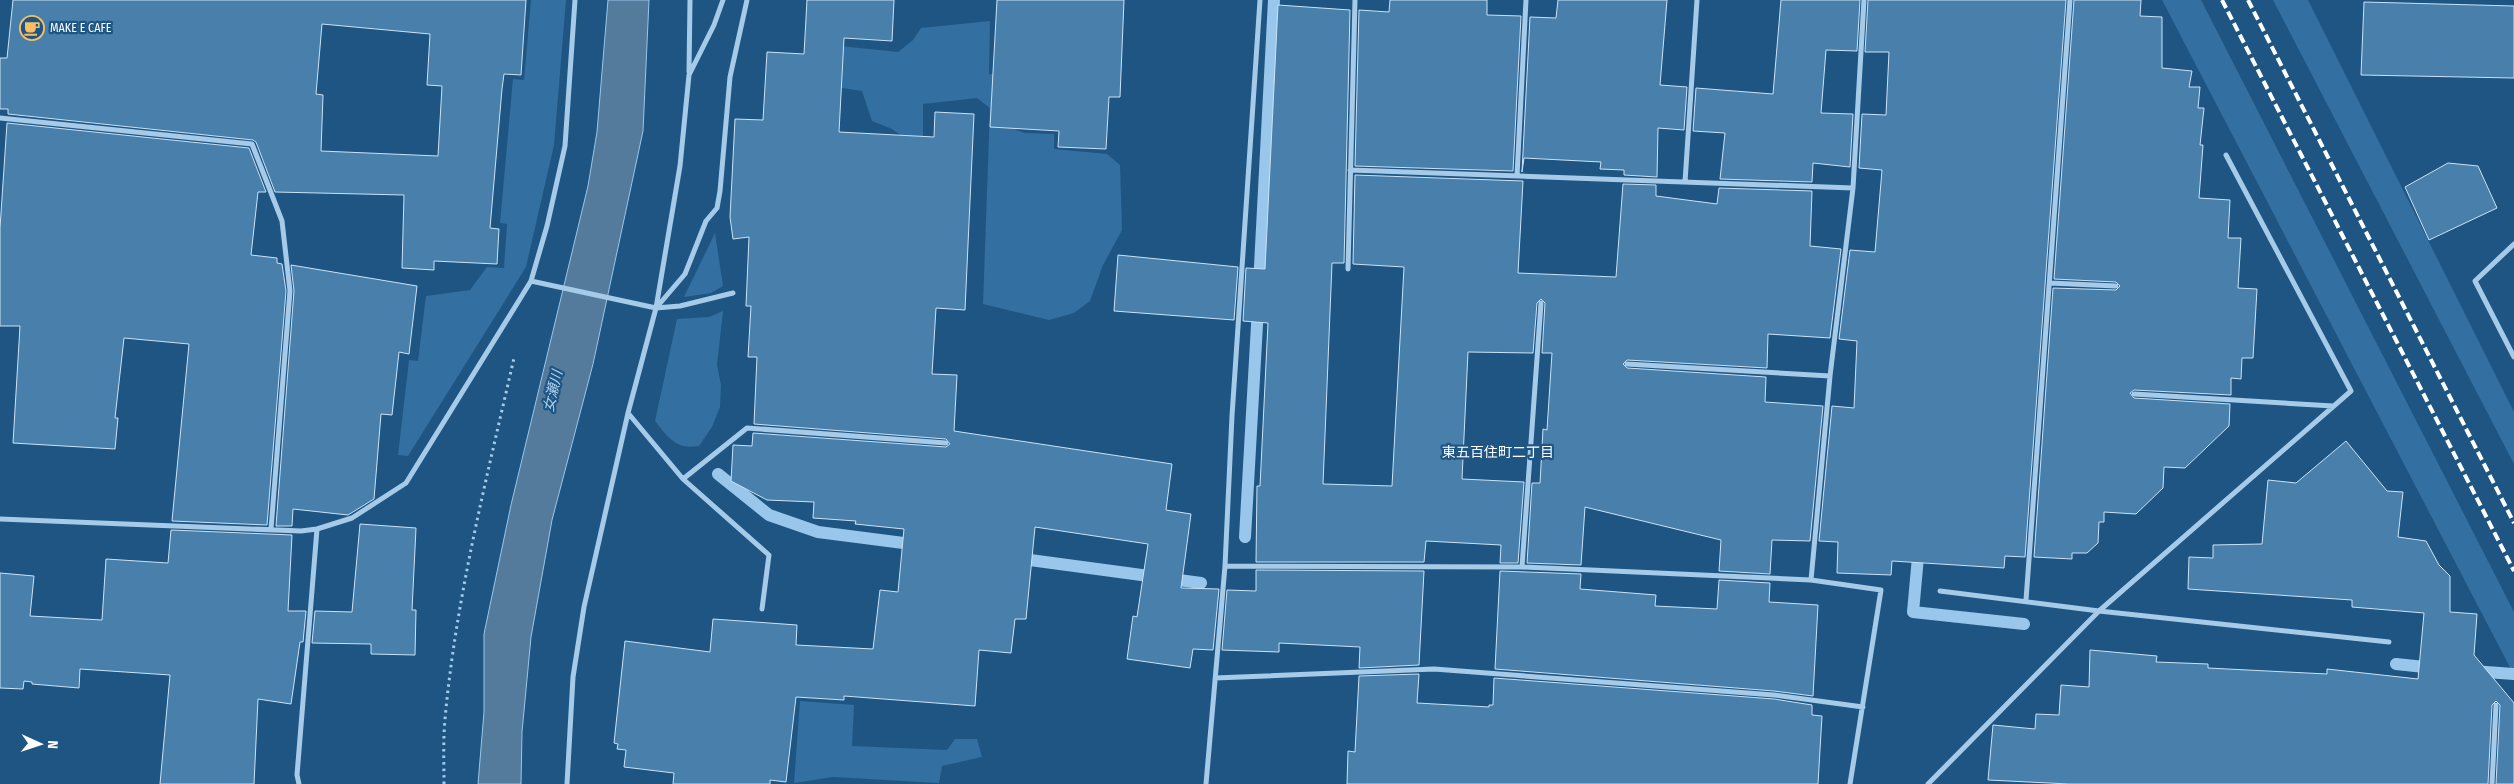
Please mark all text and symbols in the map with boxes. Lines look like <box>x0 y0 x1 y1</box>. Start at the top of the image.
cafe icon: MAKE E CAFE <box>19 15 45 41</box>
place label: MAKE E CAFE <box>50 21 112 35</box>
water label: 女瀬川 <box>540 367 566 413</box>
district label: 東五百住町二丁目 <box>1442 444 1554 461</box>
north arrow <box>15 719 65 769</box>
text: N <box>44 740 61 749</box>

